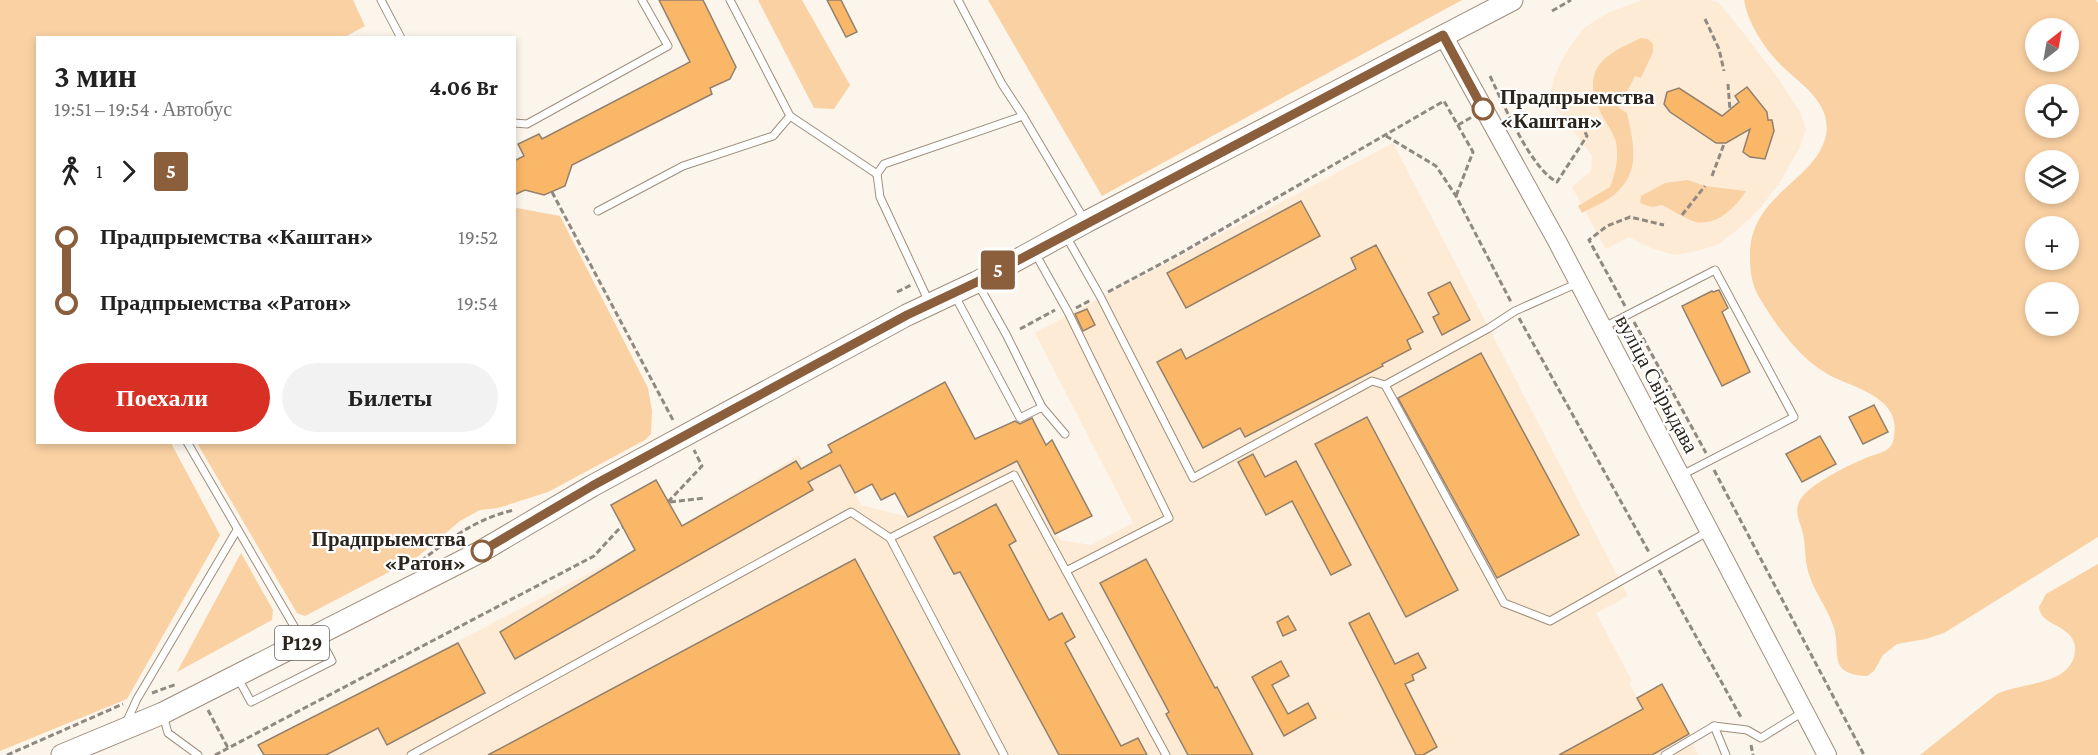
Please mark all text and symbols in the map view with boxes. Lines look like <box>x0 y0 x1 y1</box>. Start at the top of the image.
north arrow <box>2025 18 2079 72</box>
map controls <box>2025 18 2079 336</box>
text: 3 мин <box>54 57 137 94</box>
text: 4.06 Br <box>429 75 498 100</box>
button: locate <box>2025 84 2079 138</box>
place label: Прадпрыемства «Каштан» <box>1500 85 1655 133</box>
text: 19:51 – 19:54 · Автобус <box>54 98 232 120</box>
marker: Прадпрыемства «Каштан» <box>1472 98 1494 120</box>
button: layers <box>2025 150 2079 204</box>
icon: walk <box>54 155 87 188</box>
icon: forward <box>112 155 145 188</box>
text: 5 <box>166 159 176 183</box>
text: 1 <box>96 160 103 182</box>
button: + <box>2025 216 2079 270</box>
text: Прадпрыемства «Каштан» <box>100 224 374 249</box>
text: 19:52 <box>458 226 498 248</box>
line badge: 5 <box>978 250 1018 290</box>
text: 5 <box>993 258 1003 282</box>
button: − <box>2025 282 2079 336</box>
text: Прадпрыемства «Ратон» <box>100 290 352 315</box>
text: 19:54 <box>457 292 498 314</box>
street label: вуліца Свірыдава <box>1611 311 1704 458</box>
button: Поехали <box>54 363 270 432</box>
button: Билеты <box>282 363 498 432</box>
place label: Прадпрыемства «Ратон» <box>312 527 466 575</box>
marker: Прадпрыемства «Ратон» <box>471 540 493 562</box>
road number: Р129 <box>275 626 329 660</box>

